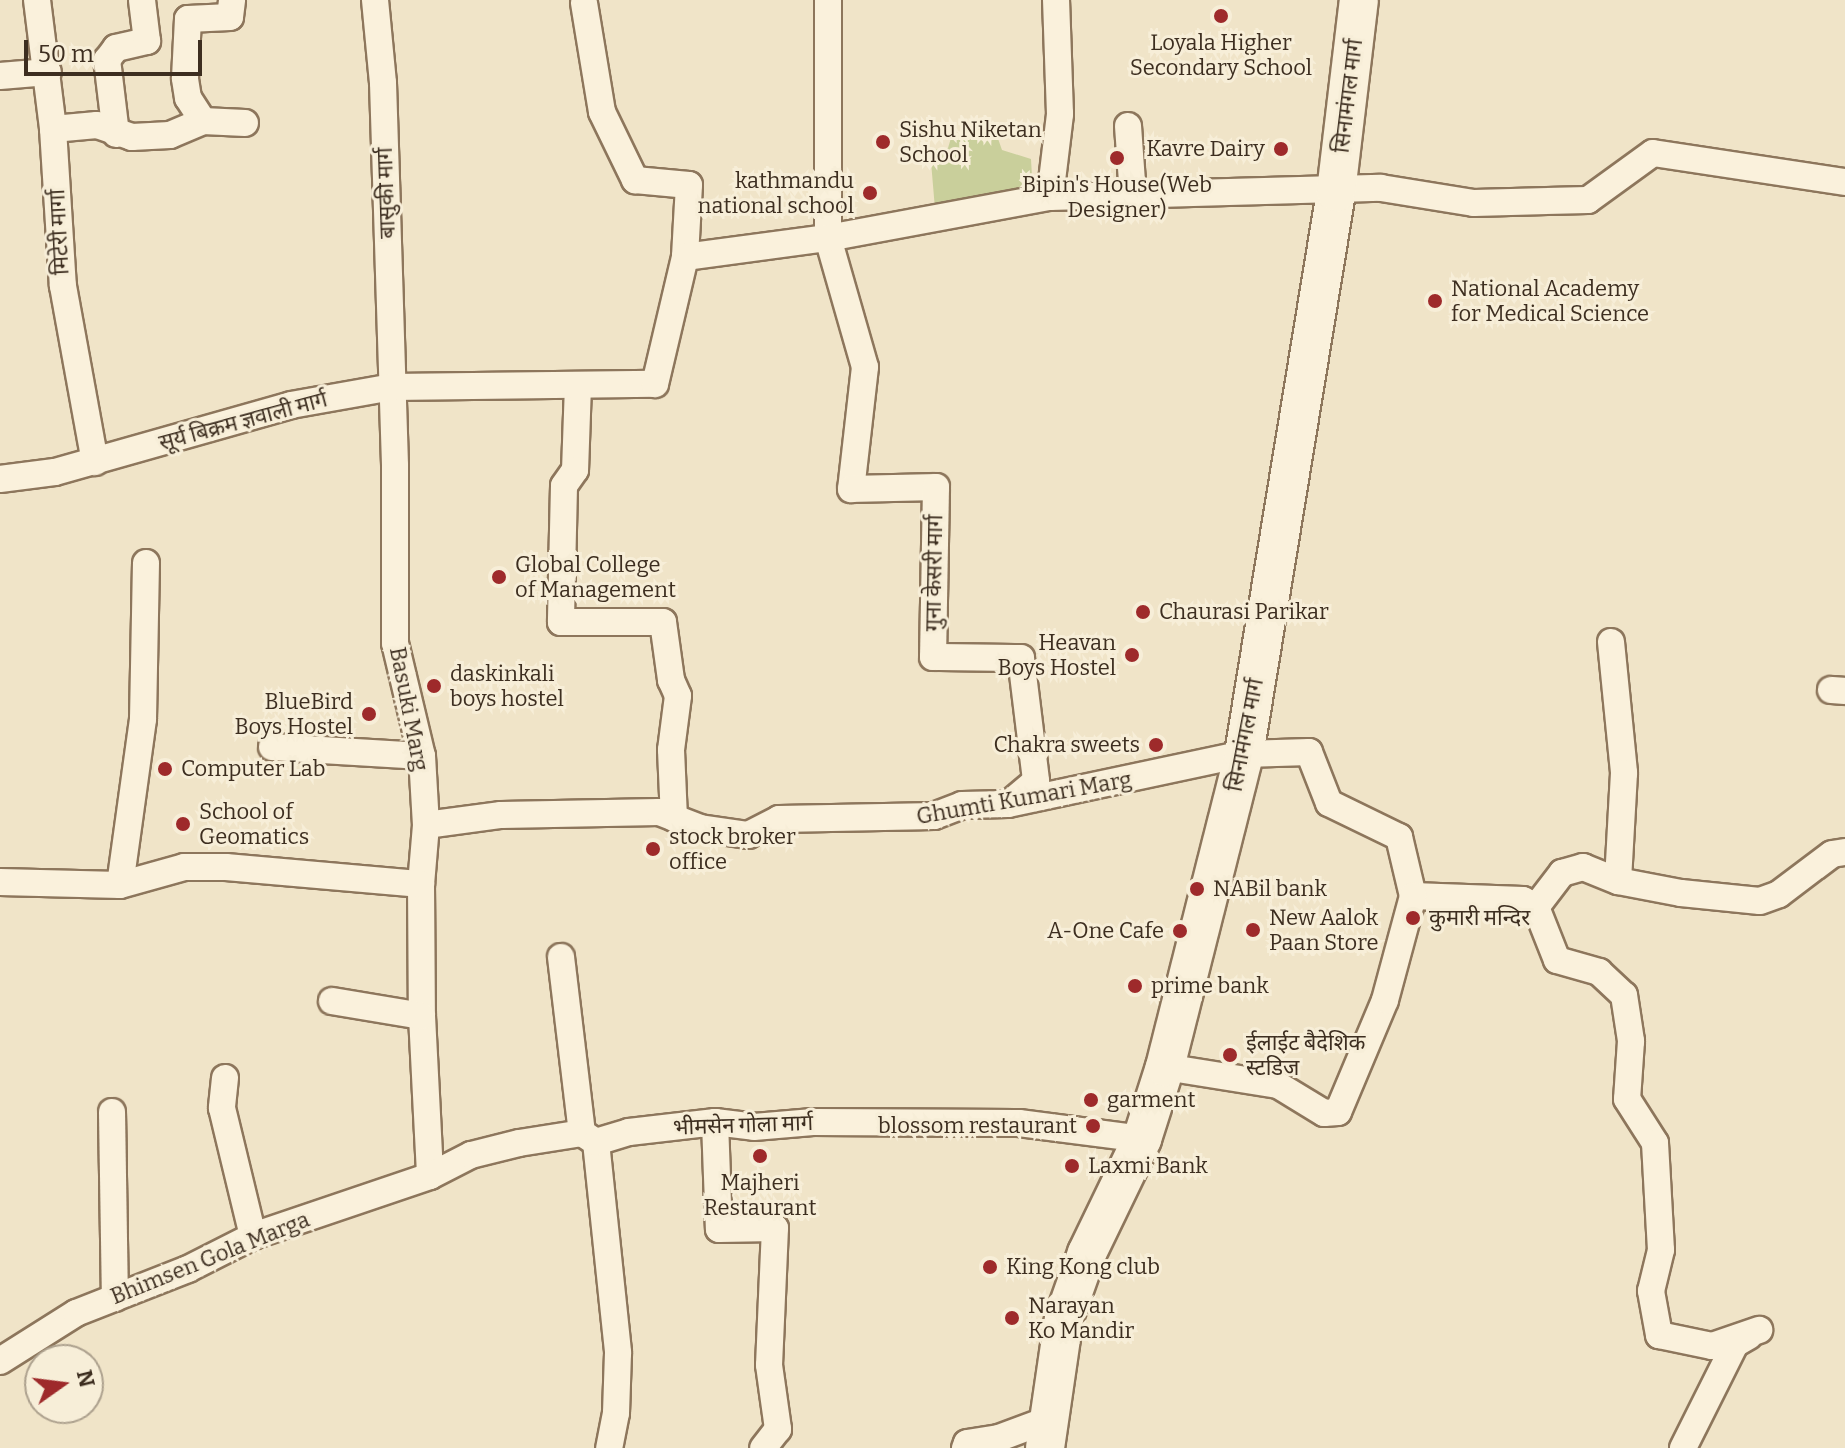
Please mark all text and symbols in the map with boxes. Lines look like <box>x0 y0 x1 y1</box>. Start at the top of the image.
marker: Loyala Higher Secondary School <box>1212 7 1230 25</box>
scale bar <box>28 24 206 74</box>
place label: Loyala Higher Secondary School <box>1130 29 1312 80</box>
street label: सिनामंगल मार्ग <box>1328 38 1368 154</box>
text: 50 m <box>38 40 94 68</box>
place label: Sishu Niketan School <box>899 116 1042 168</box>
marker: Sishu Niketan School <box>874 133 892 151</box>
place label: Kavre Dairy <box>1146 136 1265 162</box>
marker: Kavre Dairy <box>1272 140 1290 158</box>
street label: बासुकी मार्ग <box>371 147 401 239</box>
marker: Bipin's House(Web Designer) <box>1108 149 1126 167</box>
place label: kathmandu national school <box>697 167 854 218</box>
place label: Bipin's House(Web Designer) <box>1022 171 1212 222</box>
marker: kathmandu national school <box>861 184 879 202</box>
street label: मिटेरी मार्गा <box>44 188 74 276</box>
place label: National Academy for Medical Science <box>1451 275 1649 326</box>
marker: National Academy for Medical Science <box>1426 292 1444 310</box>
street label: सूर्य बिक्रम ज्ञवाली मार्ग <box>156 386 330 456</box>
street label: गुना केसरी मार्ग <box>920 514 948 632</box>
place label: Global College of Management <box>515 551 676 602</box>
marker: Global College of Management <box>490 568 508 586</box>
place label: Chaurasi Parikar <box>1159 599 1329 625</box>
marker: Chaurasi Parikar <box>1134 603 1152 621</box>
place label: Heavan Boys Hostel <box>997 629 1116 680</box>
street label: Basuki Marg <box>384 645 434 773</box>
marker: Heavan Boys Hostel <box>1123 646 1141 664</box>
place label: daskinkali boys hostel <box>450 660 564 712</box>
street label: सिनामंगल मार्ग <box>1221 676 1269 794</box>
marker: daskinkali boys hostel <box>425 677 443 695</box>
place label: BlueBird Boys Hostel <box>234 688 353 740</box>
marker: BlueBird Boys Hostel <box>360 705 378 723</box>
place label: Chakra sweets <box>994 732 1140 758</box>
marker: Chakra sweets <box>1147 736 1165 754</box>
place label: Computer Lab <box>181 756 325 782</box>
marker: Computer Lab <box>156 760 174 778</box>
street label: Ghumti Kumari Marg <box>914 766 1134 830</box>
place label: School of Geomatics <box>199 798 309 850</box>
marker: School of Geomatics <box>174 815 192 833</box>
place label: stock broker office <box>669 823 796 874</box>
marker: stock broker office <box>644 840 662 858</box>
place label: NABil bank <box>1213 876 1327 902</box>
marker: NABil bank <box>1188 880 1206 898</box>
place label: New Aalok Paan Store <box>1269 904 1378 956</box>
place label: कुमारी मन्दिर <box>1429 905 1530 931</box>
marker: कुमारी मन्दिर <box>1404 909 1422 927</box>
place label: A-One Cafe <box>1047 918 1164 944</box>
marker: New Aalok Paan Store <box>1244 921 1262 939</box>
marker: A-One Cafe <box>1171 922 1189 940</box>
place label: prime bank <box>1151 973 1269 999</box>
marker: prime bank <box>1126 977 1144 995</box>
place label: ईलाईट बैदेशिक स्टडिज <box>1246 1029 1366 1080</box>
marker: ईलाईट बैदेशिक स्टडिज <box>1221 1046 1239 1064</box>
place label: garment <box>1107 1087 1195 1113</box>
marker: garment <box>1082 1091 1100 1109</box>
street label: भीमसेन गोला मार्ग <box>673 1109 813 1141</box>
place label: blossom restaurant <box>878 1113 1077 1139</box>
marker: blossom restaurant <box>1084 1117 1102 1135</box>
marker: Majheri Restaurant <box>751 1147 769 1165</box>
place label: Laxmi Bank <box>1088 1153 1208 1179</box>
marker: Laxmi Bank <box>1063 1157 1081 1175</box>
place label: Majheri Restaurant <box>704 1169 816 1220</box>
street label: Bhimsen Gola Marga <box>107 1206 313 1310</box>
place label: King Kong club <box>1006 1254 1160 1280</box>
marker: King Kong club <box>981 1258 999 1276</box>
place label: Narayan Ko Mandir <box>1028 1292 1134 1344</box>
marker: Narayan Ko Mandir <box>1003 1309 1021 1327</box>
north arrow <box>24 1344 104 1424</box>
text: N <box>71 1367 101 1390</box>

